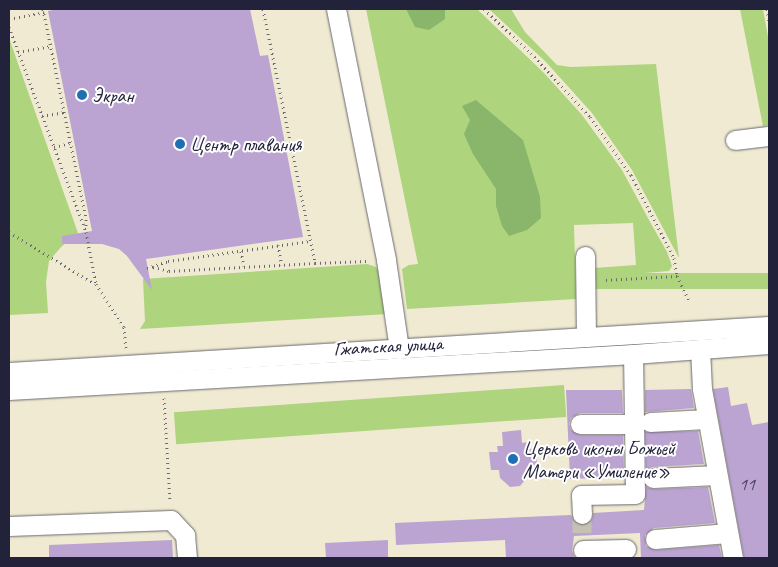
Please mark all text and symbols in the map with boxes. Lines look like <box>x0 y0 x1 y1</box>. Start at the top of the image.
place label: Экран <box>92 83 134 107</box>
marker: Экран <box>76 89 88 101</box>
place label: Центр плавания <box>190 132 302 156</box>
marker: Центр плавания <box>174 138 186 150</box>
street label: Гжатская улица <box>332 331 444 361</box>
place label: Церковь иконы Божьей Матери «Умиление» <box>523 436 675 483</box>
marker: Церковь иконы Божьей Матери «Умиление» <box>507 453 519 465</box>
house number: 11 <box>739 473 755 495</box>

